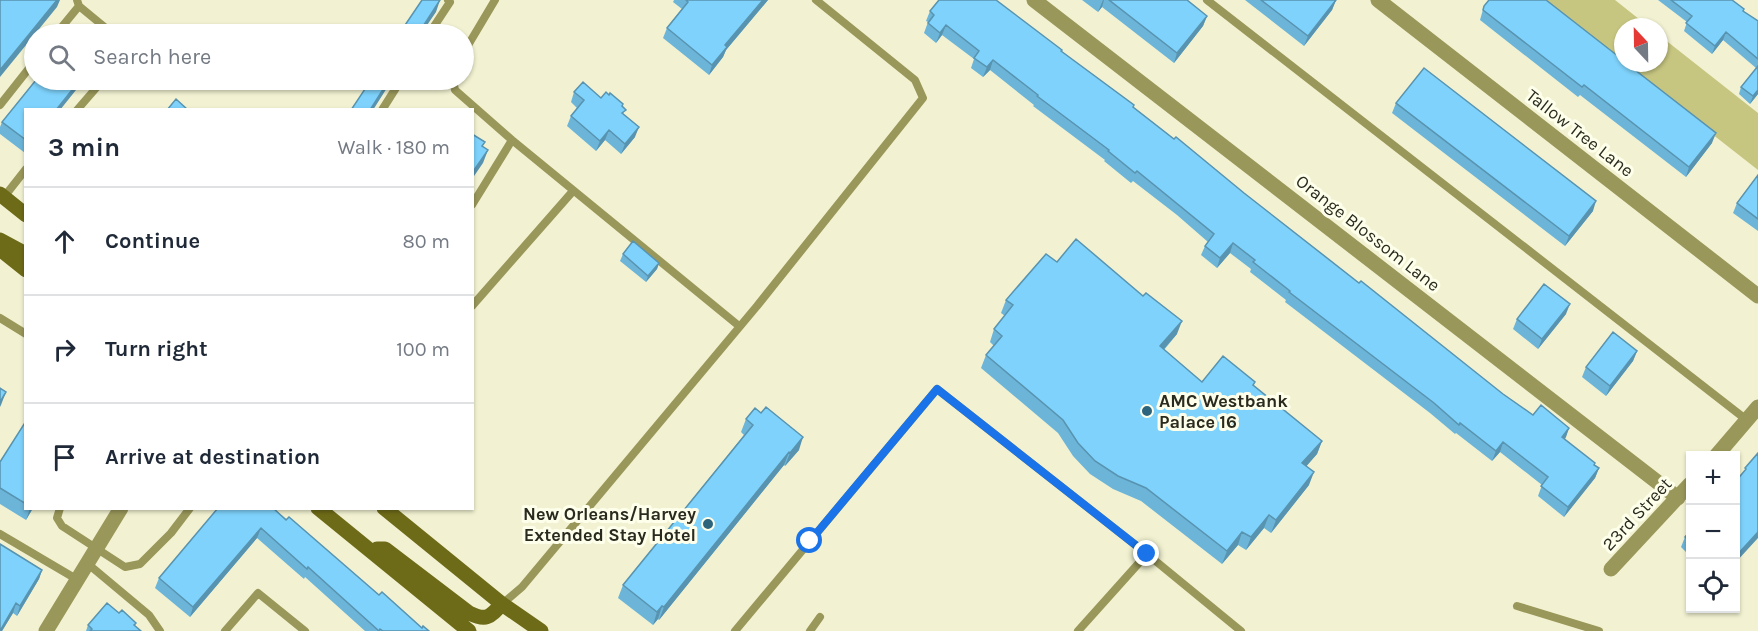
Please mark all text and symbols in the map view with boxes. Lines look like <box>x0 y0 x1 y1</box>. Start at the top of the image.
north arrow <box>1614 18 1668 72</box>
search box <box>24 24 474 90</box>
icon: search <box>45 41 78 74</box>
text: Search here <box>93 44 211 70</box>
street label: Tallow Tree Lane <box>1522 84 1638 182</box>
text: 3 min <box>48 132 120 163</box>
text: Walk · 180 m <box>338 136 450 159</box>
street label: Orange Blossom Lane <box>1292 170 1444 296</box>
icon: ahead <box>48 225 81 258</box>
text: Continue <box>105 228 200 254</box>
text: 80 m <box>402 230 450 253</box>
icon: right <box>48 333 81 366</box>
text: Turn right <box>105 336 208 362</box>
text: 100 m <box>396 338 450 361</box>
place label: AMC Westbank Palace 16 <box>1159 390 1288 433</box>
marker: AMC Westbank Palace 16 <box>1140 404 1154 418</box>
icon: arrive <box>48 441 81 474</box>
text: Arrive at destination <box>105 444 320 470</box>
map controls <box>1686 451 1740 613</box>
button: + <box>1686 451 1740 505</box>
street label: 23rd Street <box>1598 473 1677 555</box>
place label: New Orleans/Harvey Extended Stay Hotel <box>523 503 696 546</box>
button: − <box>1686 505 1740 559</box>
marker: New Orleans/Harvey Extended Stay Hotel <box>701 517 715 531</box>
route start <box>796 527 822 553</box>
route end <box>1133 540 1159 566</box>
button: locate <box>1686 559 1740 613</box>

